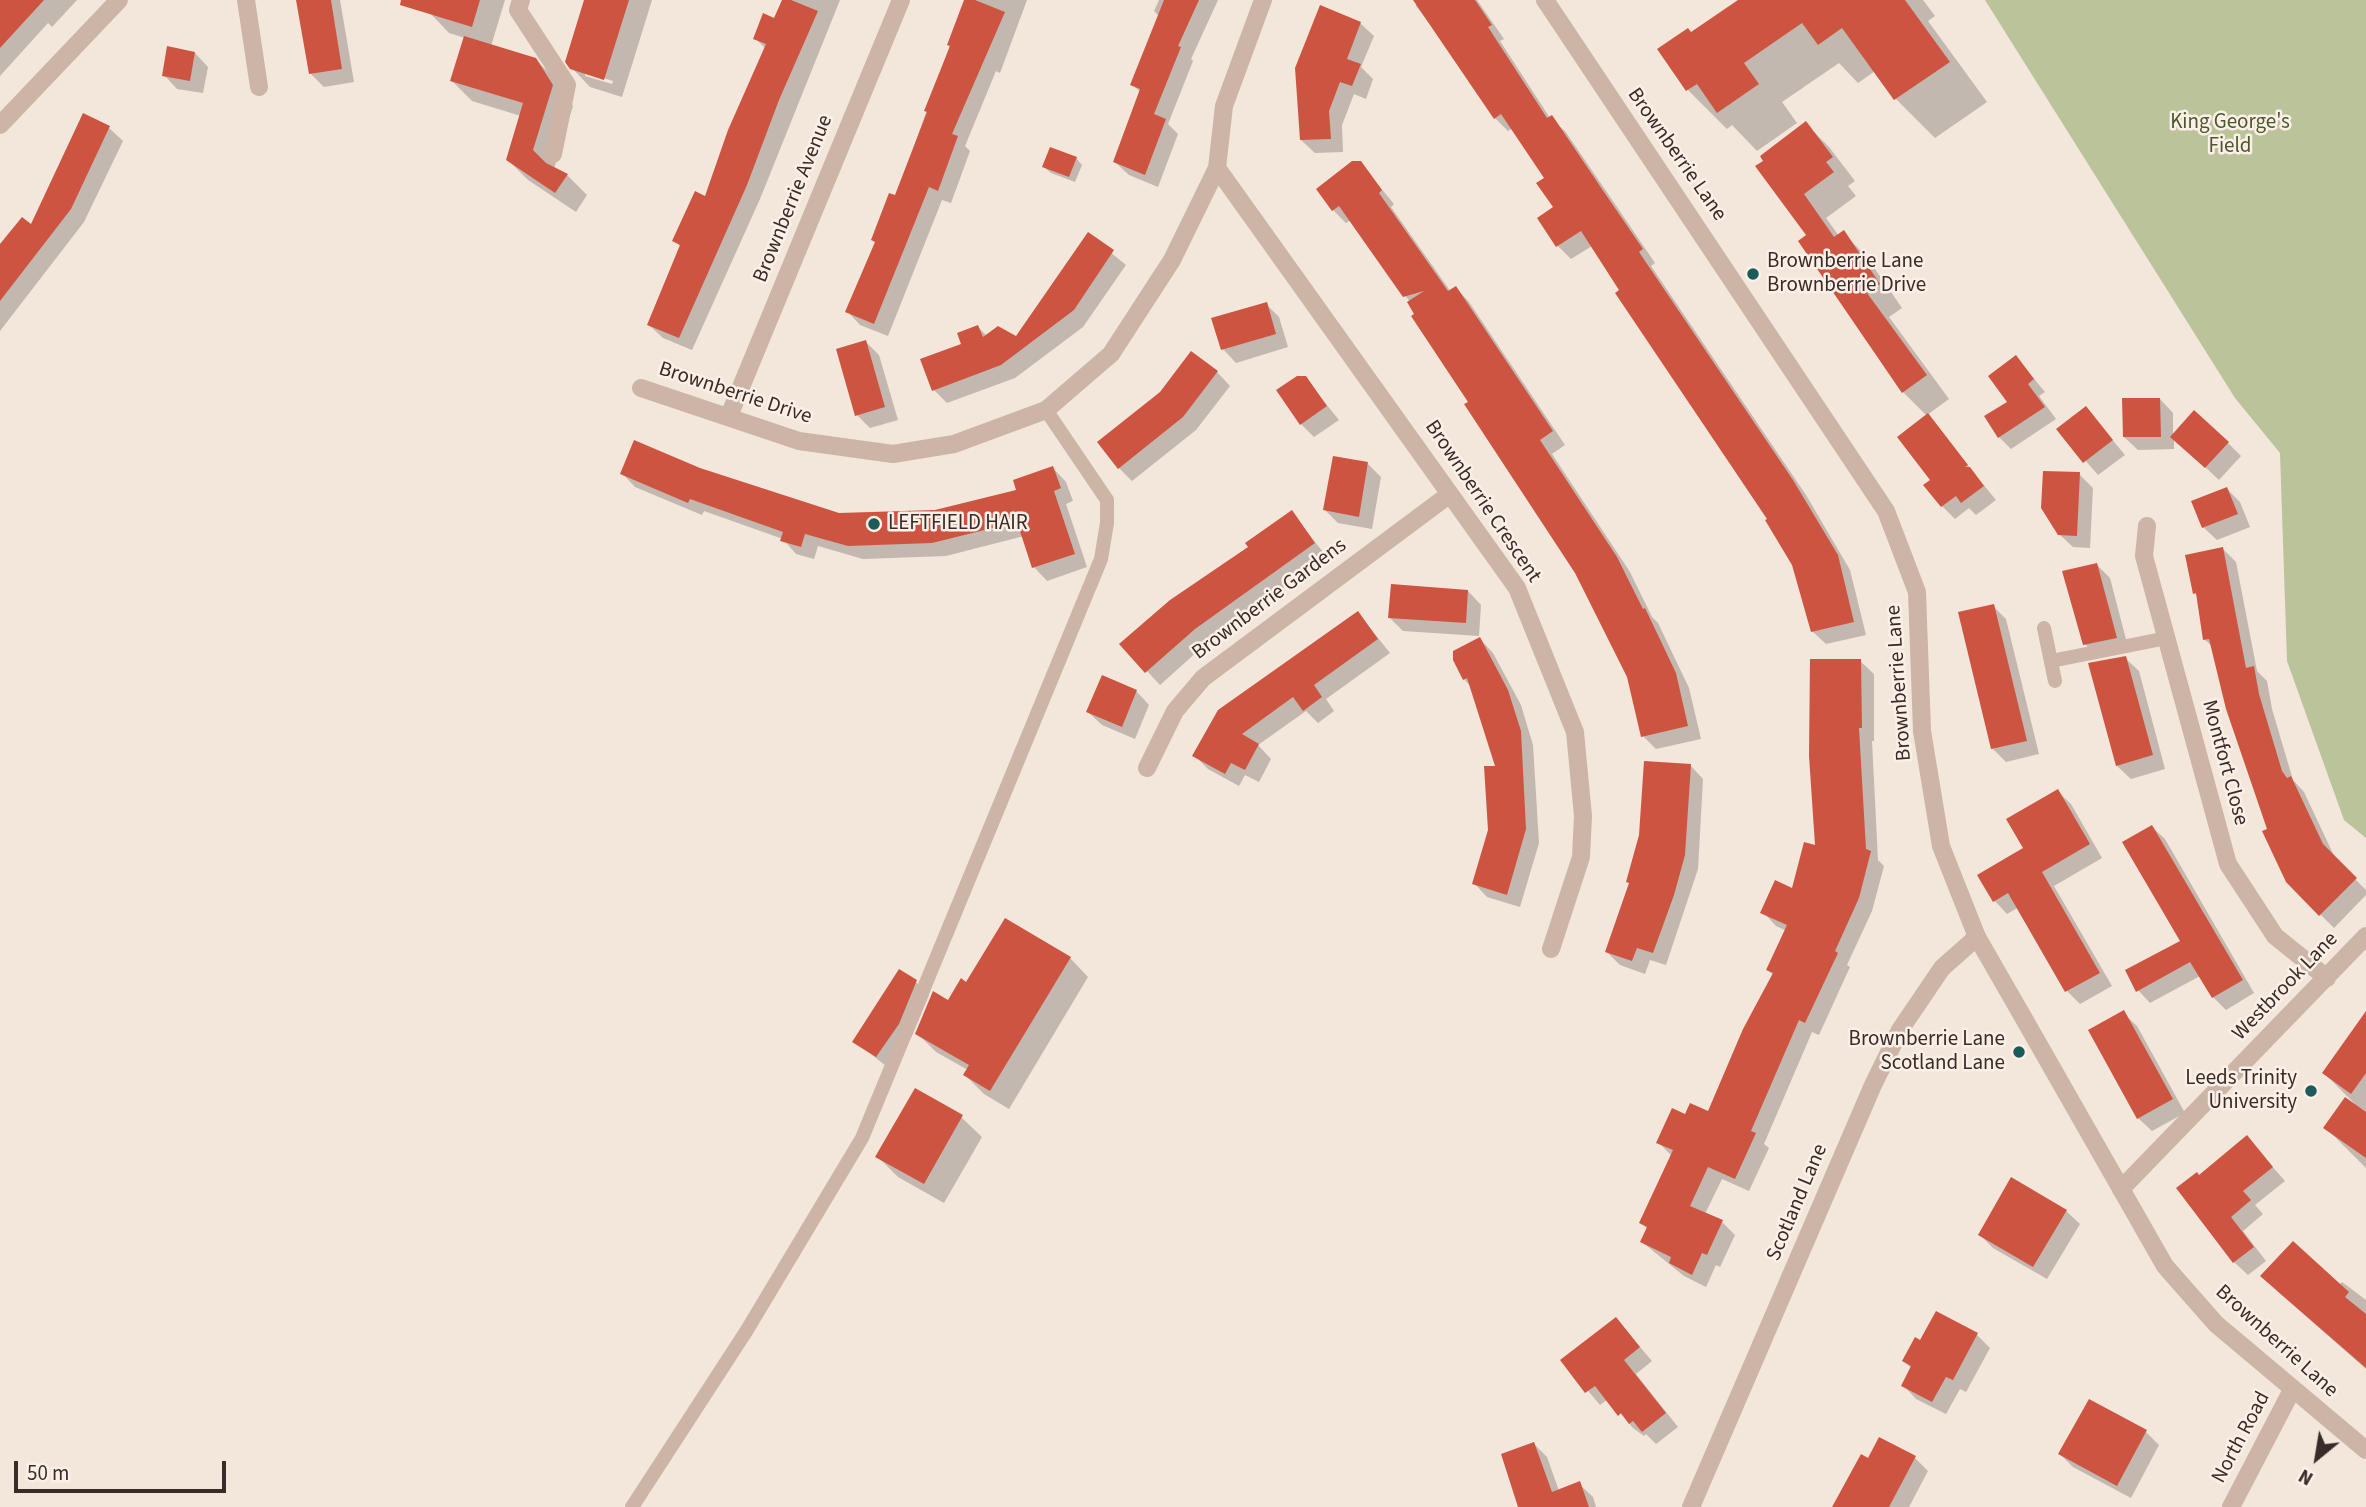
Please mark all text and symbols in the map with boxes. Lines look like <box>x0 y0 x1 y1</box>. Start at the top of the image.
street label: Brownberrie Lane <box>1621 84 1731 226</box>
park label: King George's Field <box>2170 110 2290 160</box>
street label: Brownberrie Avenue <box>749 112 839 286</box>
place label: Brownberrie Lane Brownberrie Drive <box>1767 249 1926 299</box>
marker: Brownberrie Lane Brownberrie Drive <box>1745 266 1761 282</box>
street label: Brownberrie Drive <box>655 357 815 431</box>
street label: Brownberrie Crescent <box>1418 416 1546 588</box>
place label: LEFTFIELD HAIR <box>888 511 1028 537</box>
marker: LEFTFIELD HAIR <box>866 516 882 532</box>
street label: Brownberrie Gardens <box>1188 534 1352 666</box>
street label: Brownberrie Lane <box>1882 604 1918 762</box>
street label: Montfort Close <box>2195 698 2253 828</box>
street label: Westbrook Lane <box>2228 927 2344 1047</box>
place label: Brownberrie Lane Scotland Lane <box>1849 1027 2005 1077</box>
marker: Brownberrie Lane Scotland Lane <box>2011 1044 2027 1060</box>
place label: Leeds Trinity University <box>2185 1066 2297 1116</box>
marker: Leeds Trinity University <box>2303 1083 2319 1099</box>
street label: Scotland Lane <box>1762 1141 1834 1265</box>
street label: Brownberrie Lane <box>2209 1280 2343 1404</box>
street label: North Road <box>2207 1388 2277 1488</box>
north arrow <box>2282 1423 2352 1493</box>
scale bar <box>18 1448 229 1492</box>
text: 50 m <box>27 1458 69 1488</box>
text: N <box>2294 1462 2318 1491</box>

